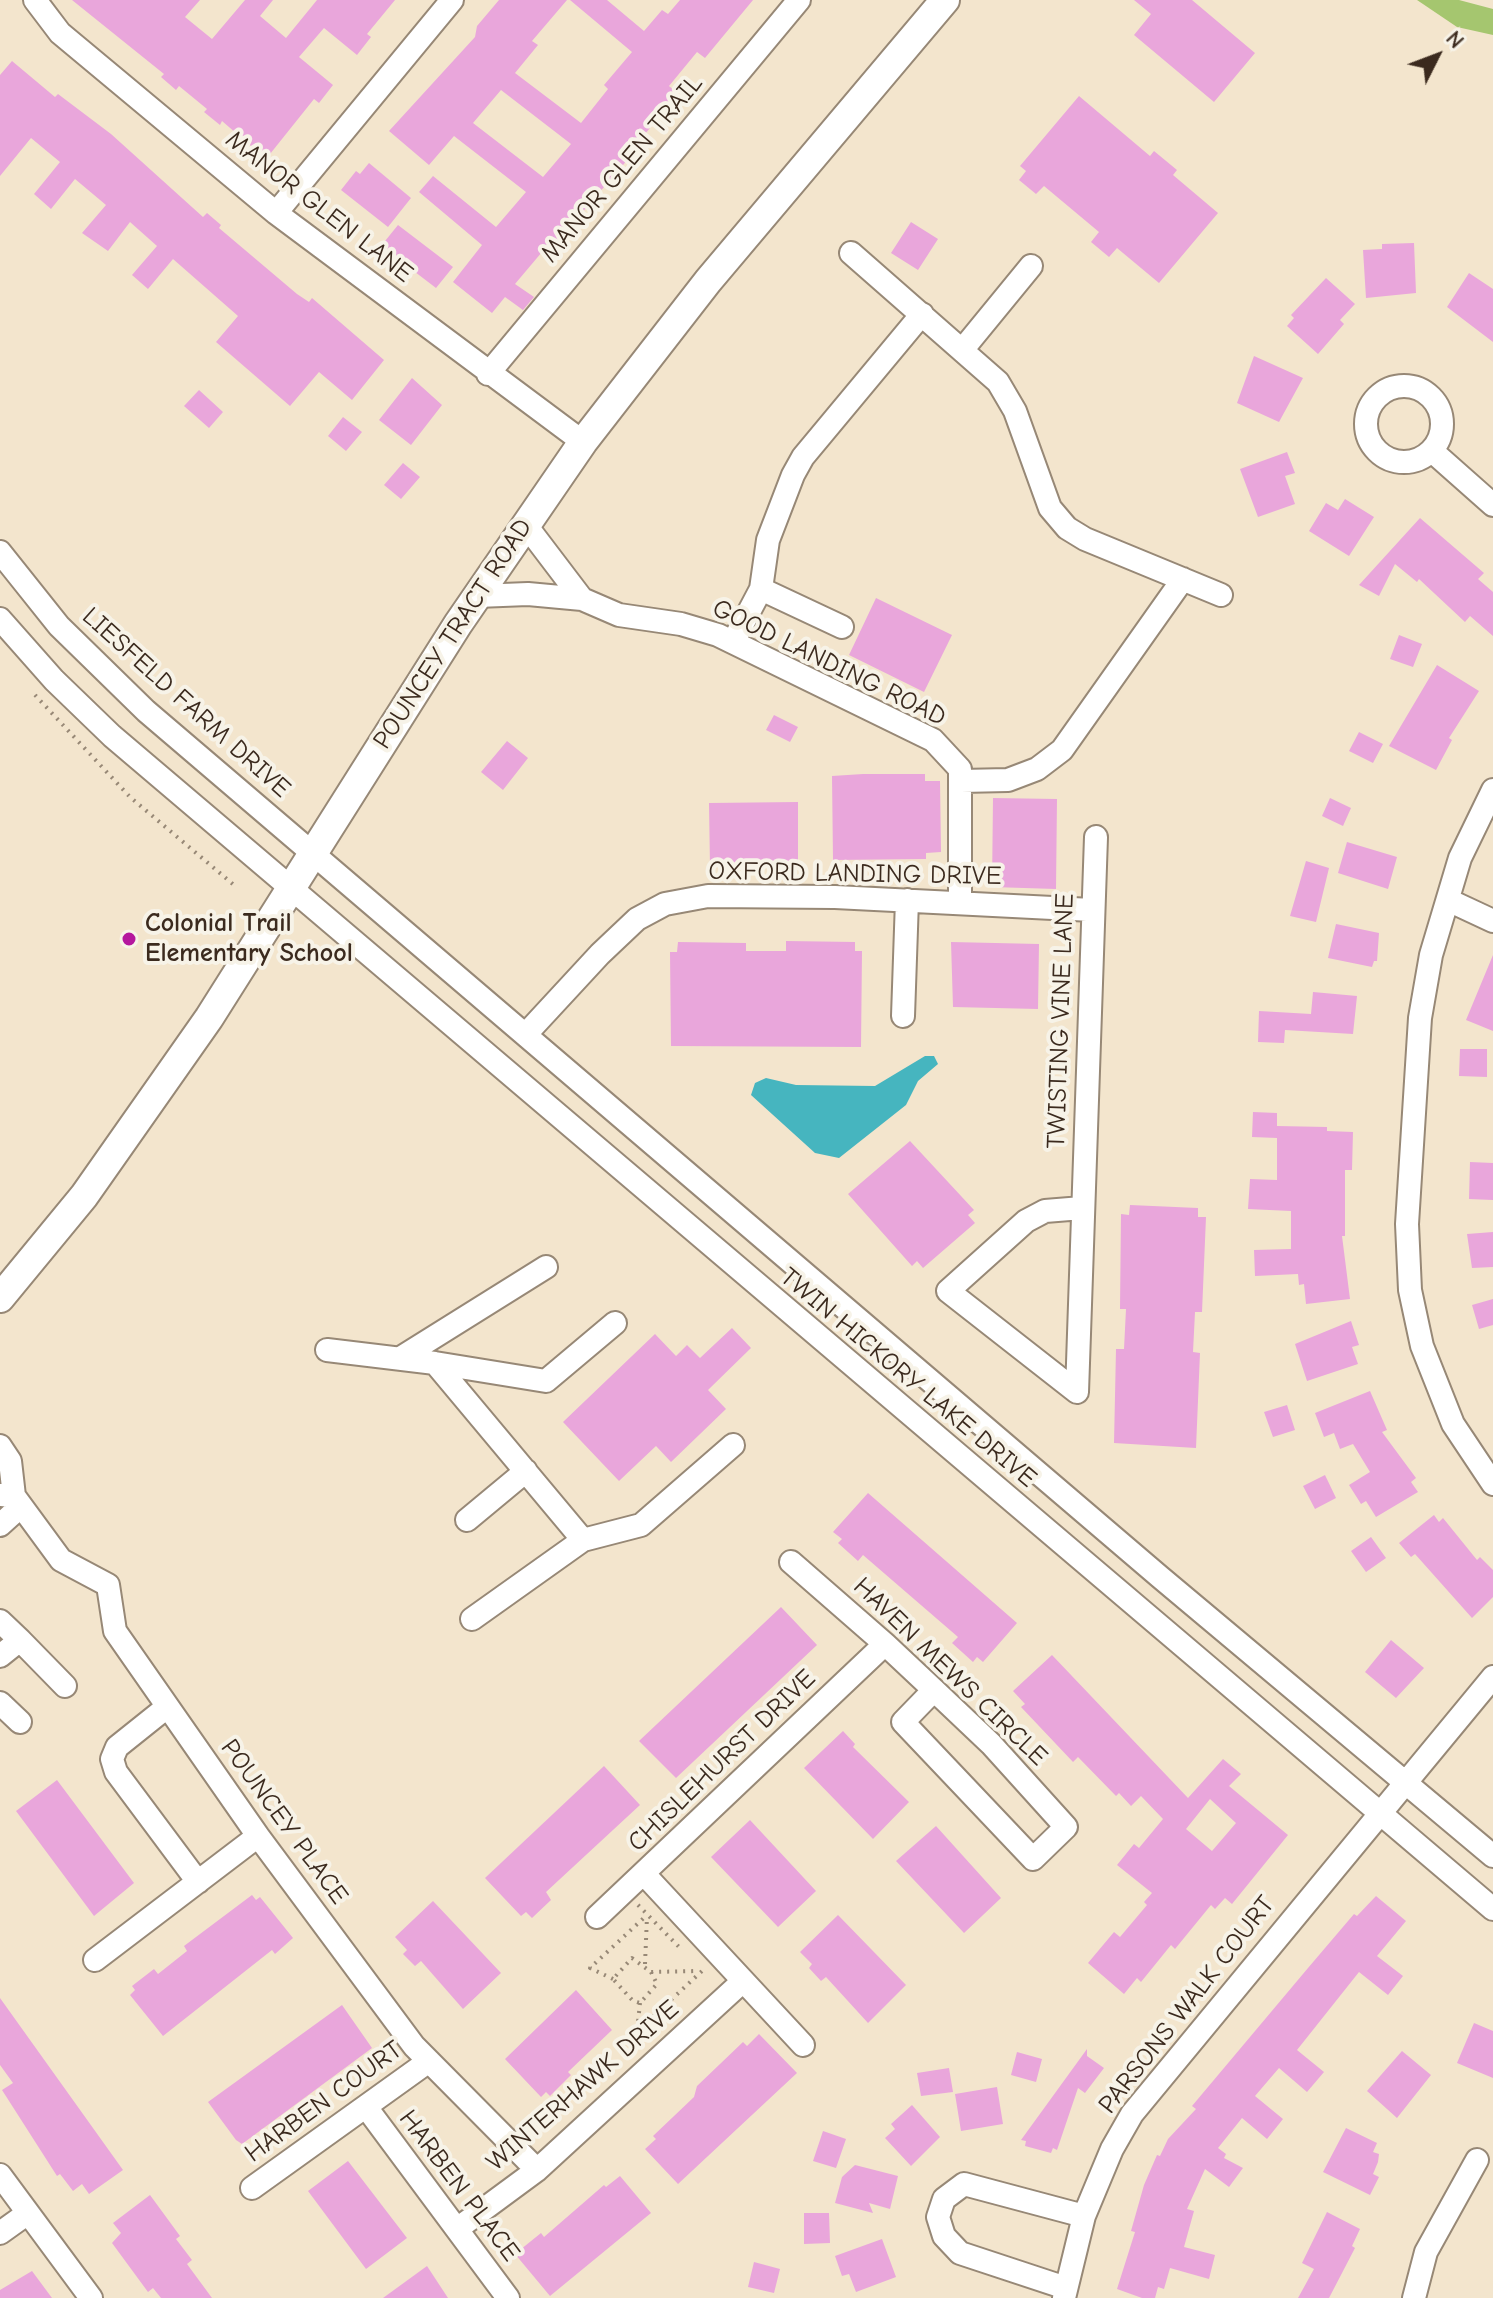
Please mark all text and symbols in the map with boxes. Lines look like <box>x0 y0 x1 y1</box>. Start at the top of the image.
north arrow <box>1397 16 1477 96</box>
text: N <box>1440 26 1469 54</box>
street label: MANOR GLEN TRAIL <box>534 69 710 269</box>
street label: MANOR GLEN LANE <box>219 124 419 290</box>
street label: POUNCEY TRACT ROAD <box>367 513 539 755</box>
street label: GOOD LANDING ROAD <box>707 593 951 733</box>
street label: LIESFELD FARM DRIVE <box>75 601 297 805</box>
street label: OXFORD LANDING DRIVE <box>708 856 1002 892</box>
street label: TWISTING VINE LANE <box>1041 893 1081 1149</box>
place label: Colonial Trail Elementary School <box>145 908 353 970</box>
marker: Colonial Trail Elementary School <box>120 930 138 948</box>
street label: TWIN HICKORY LAKE DRIVE <box>774 1262 1042 1494</box>
street label: HAVEN MEWS CIRCLE <box>847 1571 1053 1773</box>
street label: CHISLEHURST DRIVE <box>622 1663 822 1859</box>
street label: POUNCEY PLACE <box>214 1733 354 1911</box>
street label: PARSONS WALK COURT <box>1092 1890 1282 2120</box>
street label: WINTERHAWK DRIVE <box>480 1994 686 2178</box>
street label: HARBEN COURT <box>239 2035 409 2169</box>
street label: HARBEN PLACE <box>392 2104 526 2268</box>

